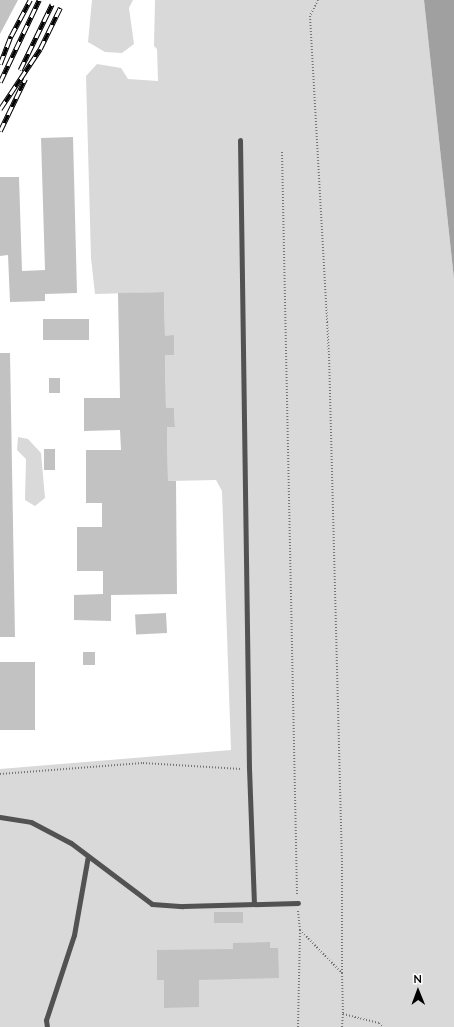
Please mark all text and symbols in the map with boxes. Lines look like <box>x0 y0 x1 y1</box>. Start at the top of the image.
north arrow <box>398 971 438 1011</box>
text: N <box>413 972 422 985</box>

